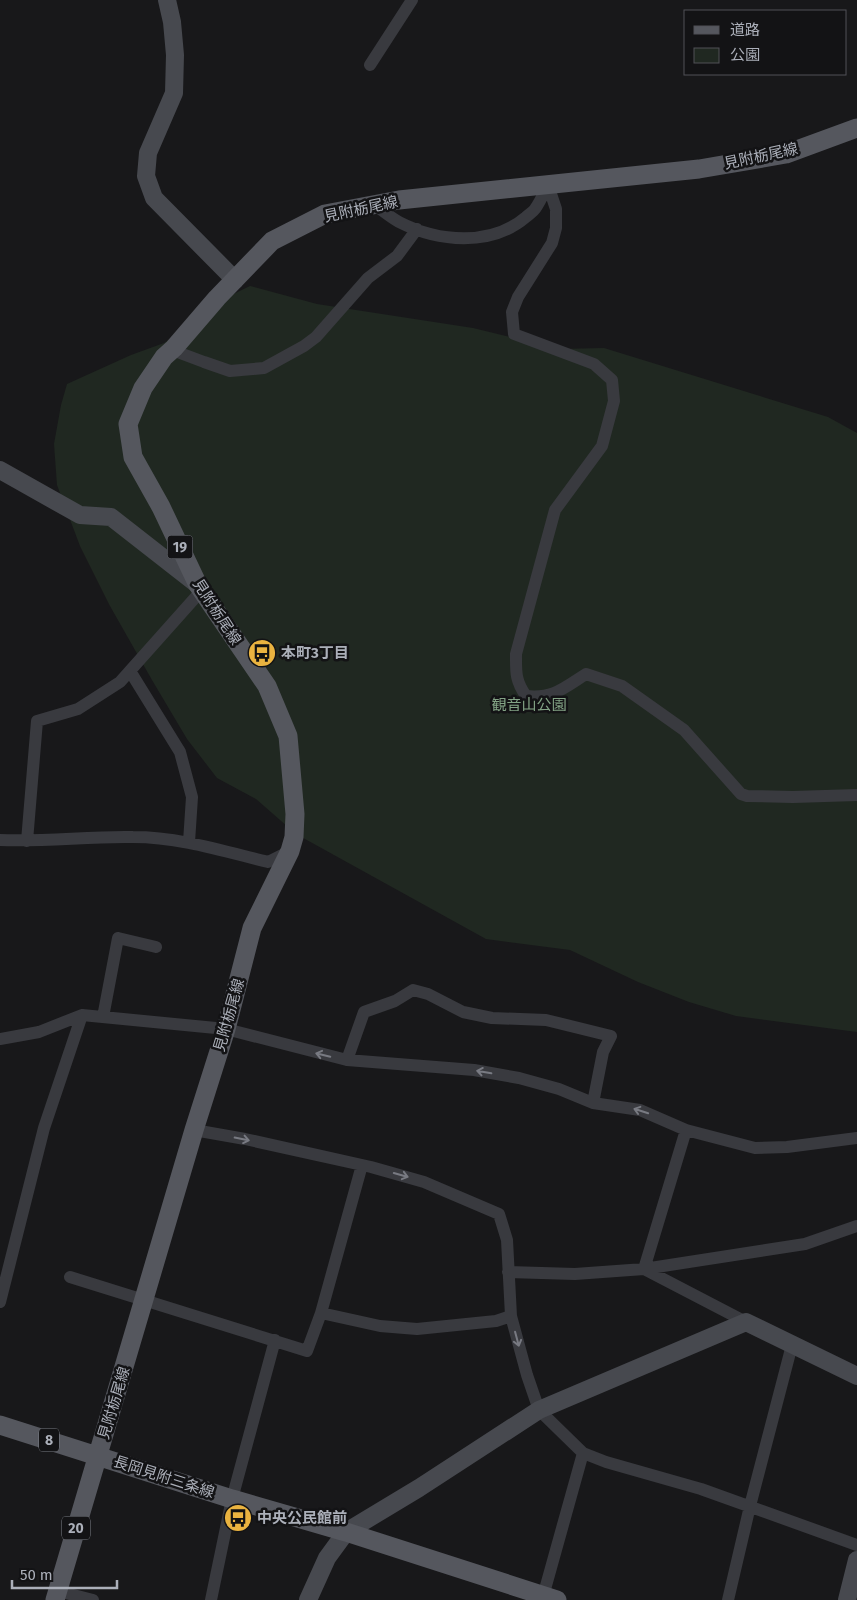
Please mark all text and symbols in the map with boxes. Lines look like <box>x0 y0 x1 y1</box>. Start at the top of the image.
legend <box>684 10 847 75</box>
text: 道路 <box>730 21 760 39</box>
text: 公園 <box>730 46 760 64</box>
street label: 見附栃尾線 <box>722 139 800 173</box>
street label: 見附栃尾線 <box>322 192 400 226</box>
road number: 19 <box>168 536 192 558</box>
street label: 見附栃尾線 <box>189 576 245 648</box>
bus stop icon: 本町3丁目 <box>247 638 277 668</box>
place label: 本町3丁目 <box>281 644 349 662</box>
park label: 観音山公園 <box>491 696 567 714</box>
street label: 見附栃尾線 <box>210 976 248 1054</box>
one-way arrow <box>316 1049 332 1059</box>
one-way arrow <box>477 1067 493 1077</box>
one-way arrow <box>634 1106 650 1116</box>
one-way arrow <box>234 1134 250 1144</box>
one-way arrow <box>392 1171 408 1180</box>
one-way arrow <box>513 1330 522 1346</box>
street label: 見附栃尾線 <box>94 1364 134 1442</box>
road number: 8 <box>39 1428 59 1452</box>
street label: 長岡見附三条線 <box>111 1452 217 1502</box>
bus stop icon: 中央公民館前 <box>223 1503 253 1533</box>
place label: 中央公民館前 <box>257 1509 347 1527</box>
road number: 20 <box>62 1516 90 1540</box>
scale bar <box>12 1558 118 1590</box>
text: 50 m <box>20 1566 53 1584</box>

